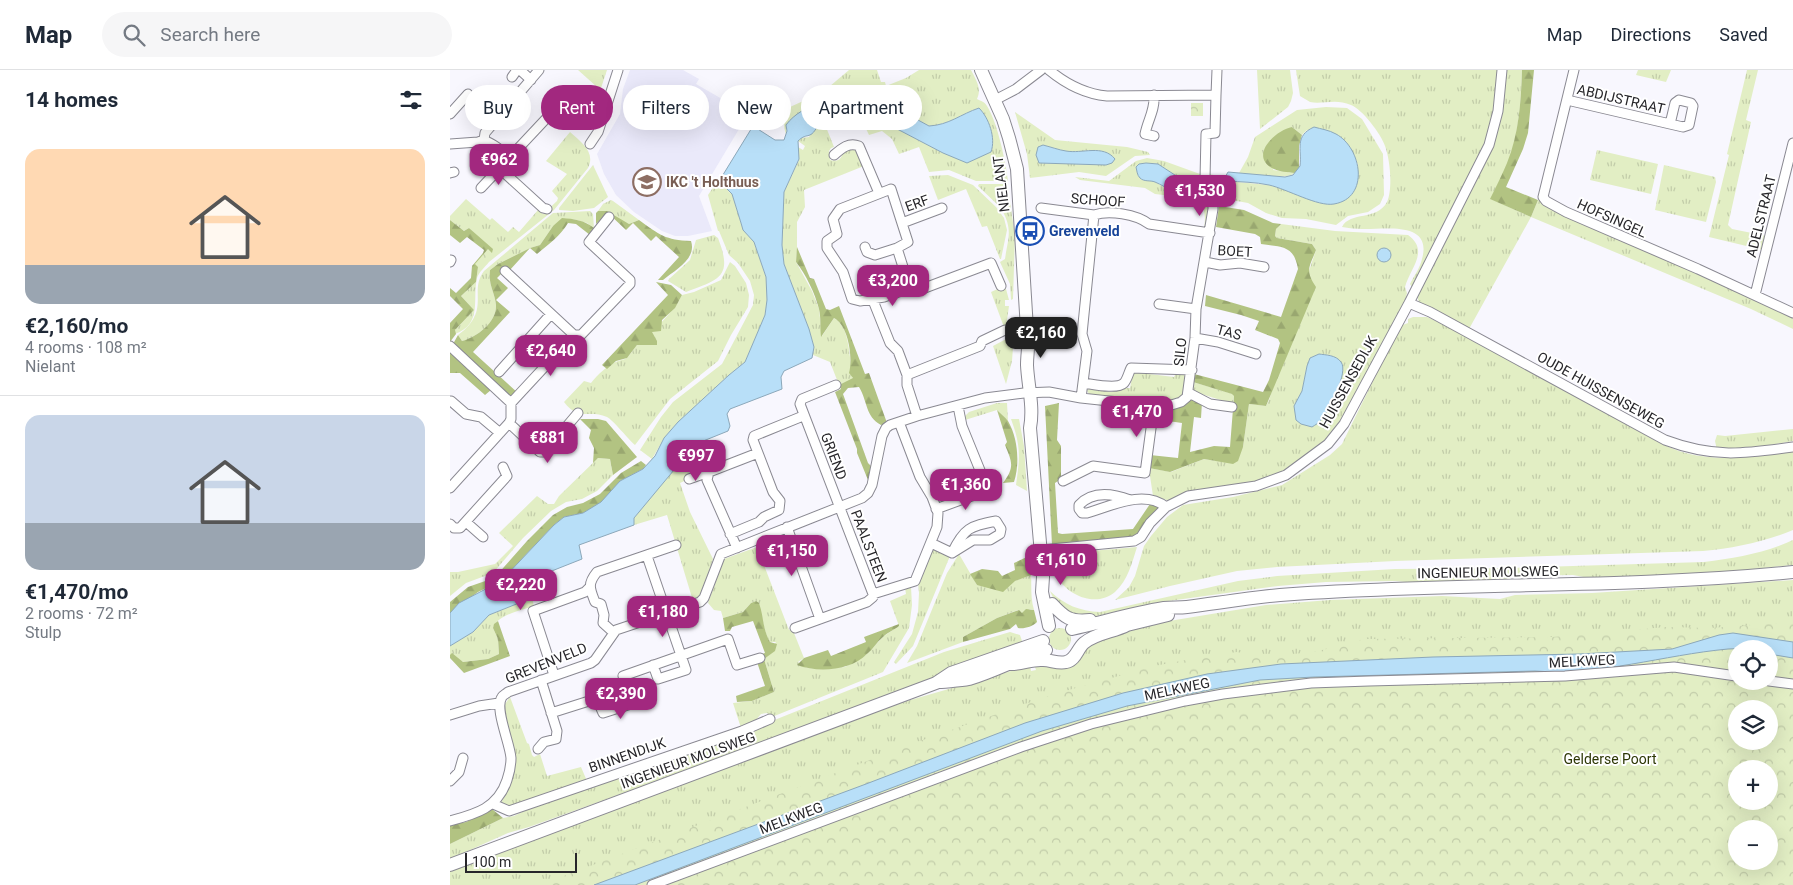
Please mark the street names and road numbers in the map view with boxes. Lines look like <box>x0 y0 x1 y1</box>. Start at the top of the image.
street label: ABDIJSTRAAT <box>1576 81 1667 117</box>
street label: NIELANT <box>990 154 1012 213</box>
street label: ADELSTRAAT <box>1743 172 1779 259</box>
street label: SCHOOF <box>1070 190 1126 210</box>
street label: ERF <box>903 191 931 215</box>
street label: HOFSINGEL <box>1575 196 1650 241</box>
street label: BOET <box>1217 242 1253 260</box>
street label: TAS <box>1215 321 1243 343</box>
street label: HUISSENSEDIJK <box>1316 333 1380 431</box>
street label: SILO <box>1171 337 1189 367</box>
street label: OUDE HUISSENSEWEG <box>1535 348 1667 432</box>
street label: GRIEND <box>818 430 850 482</box>
street label: PAALSTEEN <box>848 508 890 584</box>
street label: INGENIEUR MOLSWEG <box>1417 563 1559 581</box>
street label: GREVENVELD <box>503 639 589 687</box>
street label: MELKWEG <box>1548 651 1616 671</box>
street label: MELKWEG <box>1143 674 1211 704</box>
street label: INGENIEUR MOLSWEG <box>619 728 757 792</box>
street label: BINNENDIJK <box>587 734 668 776</box>
street label: MELKWEG <box>757 799 825 837</box>

